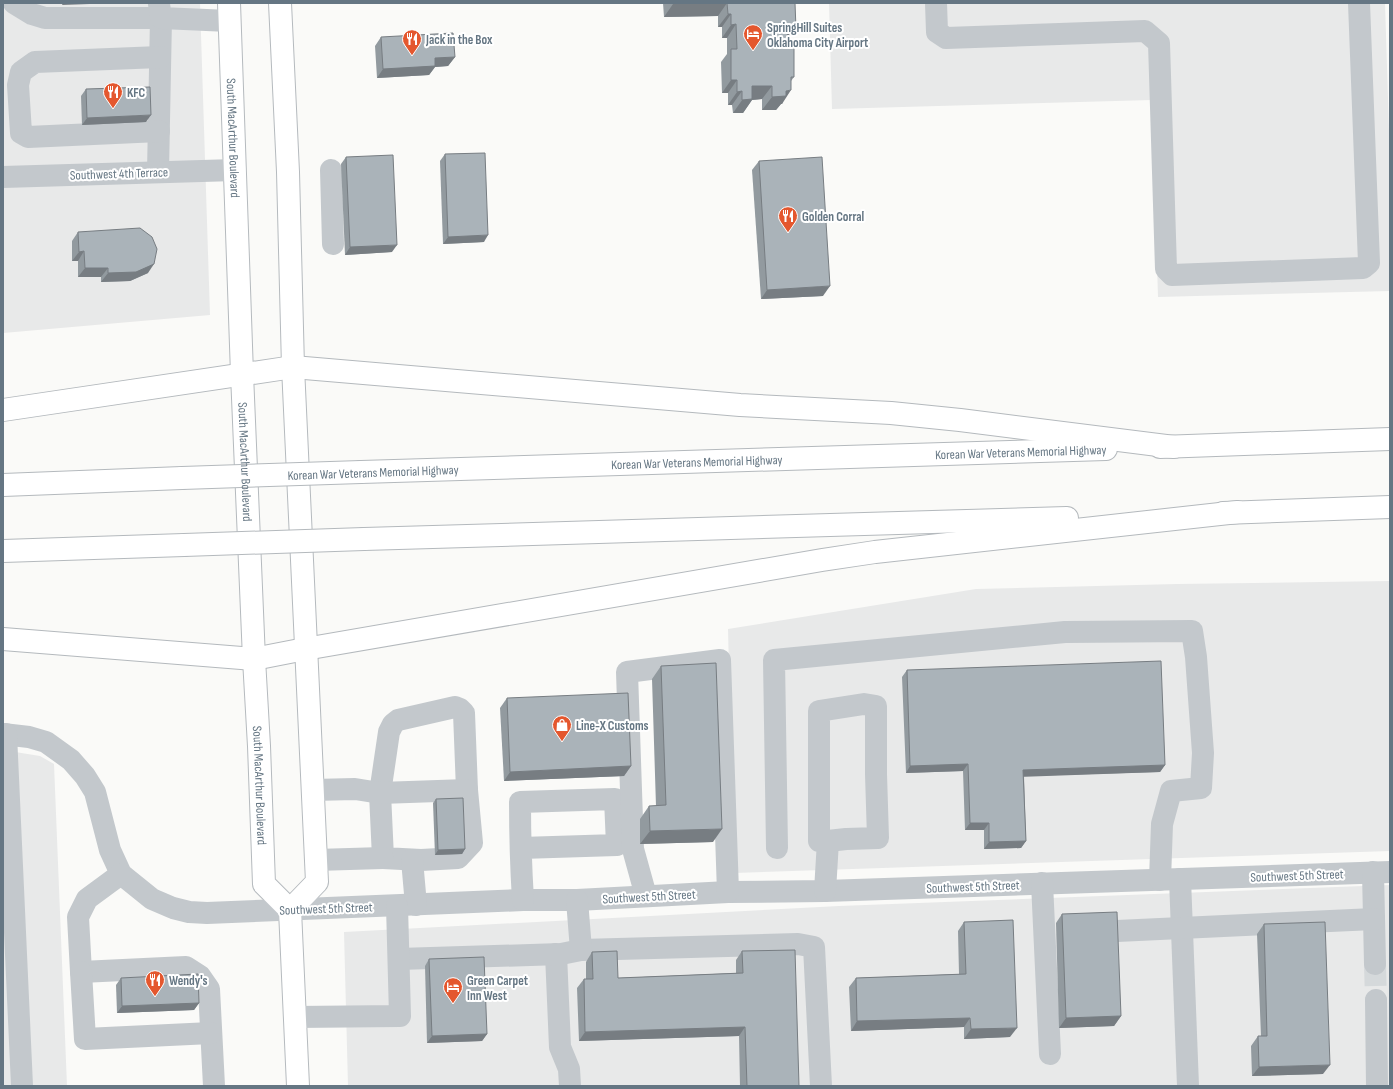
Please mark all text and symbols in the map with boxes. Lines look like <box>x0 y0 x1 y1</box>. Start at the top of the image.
place label: SpringHill Suites Oklahoma City Airport <box>767 20 869 51</box>
hotel icon: SpringHill Suites Oklahoma City Airport <box>742 23 764 51</box>
restaurant icon: Jack in the Box <box>401 28 423 56</box>
place label: Jack in the Box <box>425 32 493 48</box>
street label: South MacArthur Boulevard <box>223 78 243 198</box>
restaurant icon: KFC <box>102 81 124 109</box>
place label: KFC <box>127 85 146 101</box>
street label: Southwest 4th Terrace <box>70 164 168 184</box>
restaurant icon: Golden Corral <box>777 205 799 233</box>
place label: Golden Corral <box>802 209 865 225</box>
street label: South MacArthur Boulevard <box>234 402 255 522</box>
street label: Korean War Veterans Memorial Highway <box>935 442 1107 463</box>
street label: Korean War Veterans Memorial Highway <box>611 452 783 473</box>
street label: Korean War Veterans Memorial Highway <box>287 462 459 484</box>
shop icon: Line-X Customs <box>551 714 573 742</box>
place label: Line-X Customs <box>576 718 649 734</box>
street label: South MacArthur Boulevard <box>249 725 270 845</box>
street label: Southwest 5th Street <box>1250 866 1344 886</box>
street label: Southwest 5th Street <box>926 877 1020 897</box>
street label: Southwest 5th Street <box>602 887 696 907</box>
street label: Southwest 5th Street <box>279 899 373 919</box>
restaurant icon: Wendy's <box>144 969 166 997</box>
place label: Wendy's <box>169 973 208 989</box>
place label: Green Carpet Inn West <box>467 973 529 1004</box>
hotel icon: Green Carpet Inn West <box>442 976 464 1004</box>

